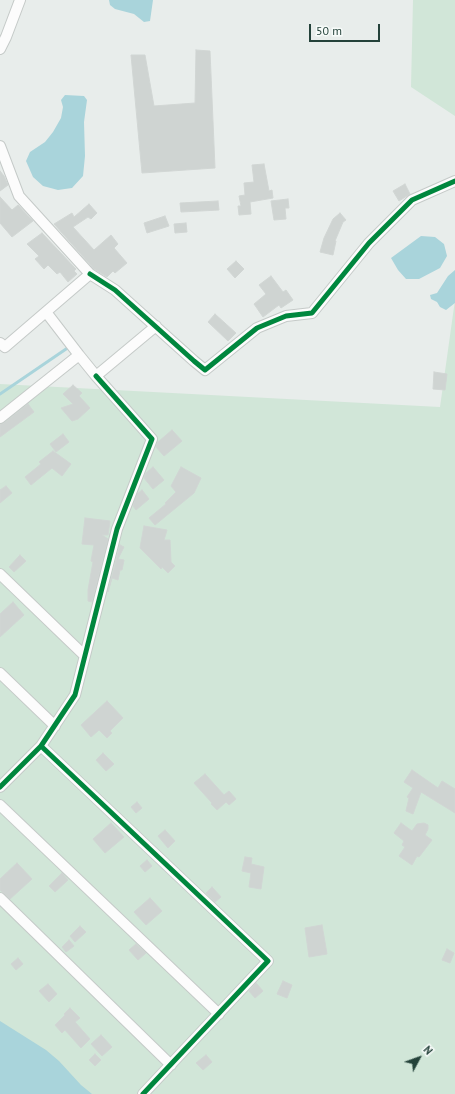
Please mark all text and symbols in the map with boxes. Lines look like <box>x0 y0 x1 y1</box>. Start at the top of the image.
scale bar <box>311 16 382 42</box>
text: 50 m <box>316 23 342 38</box>
north arrow <box>399 1038 439 1078</box>
text: N <box>420 1043 436 1057</box>

